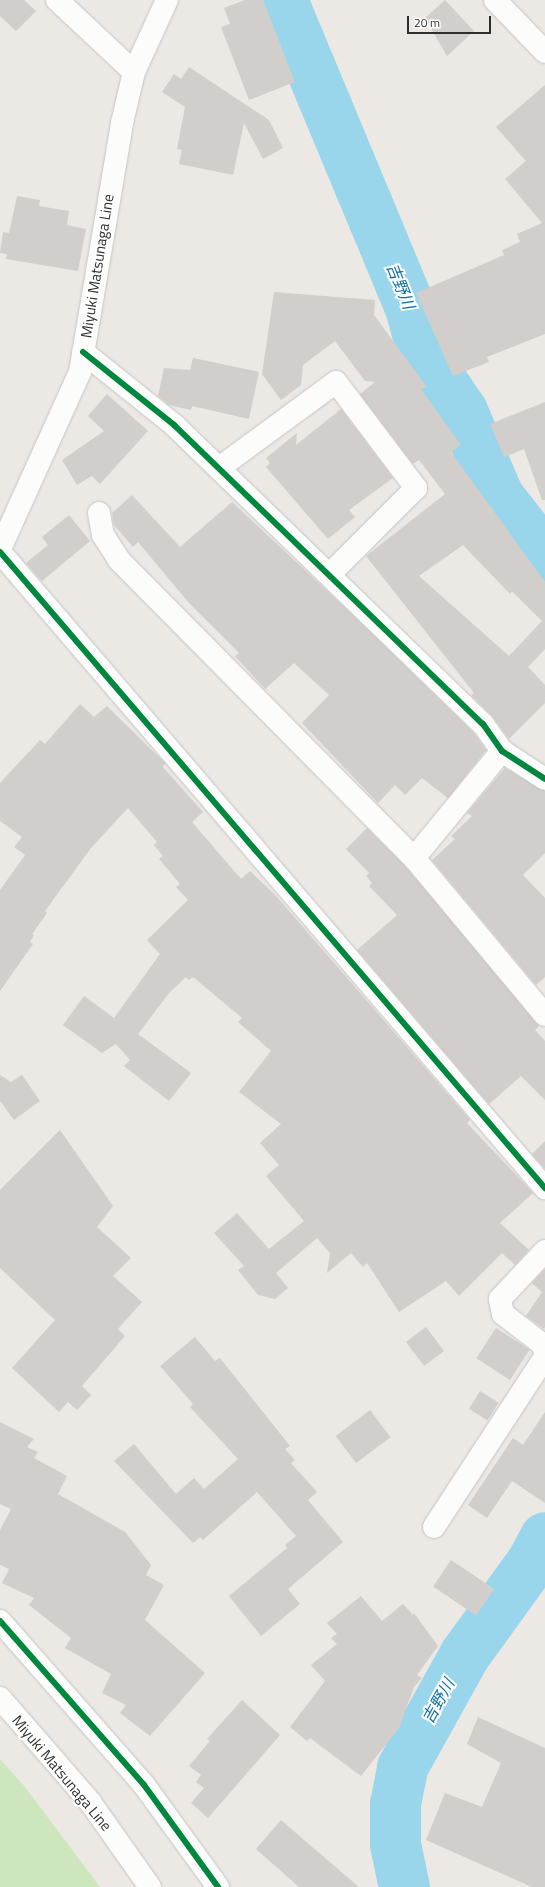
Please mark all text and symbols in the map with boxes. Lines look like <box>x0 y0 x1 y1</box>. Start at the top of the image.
scale bar <box>409 8 493 34</box>
text: 20 m <box>414 13 440 32</box>
street label: Miyuki Matsunaga Line <box>77 193 117 339</box>
water label: 吉野川 <box>383 260 419 312</box>
water label: 吉野川 <box>418 1675 458 1727</box>
street label: Miyuki Matsunaga Line <box>8 1712 116 1834</box>

